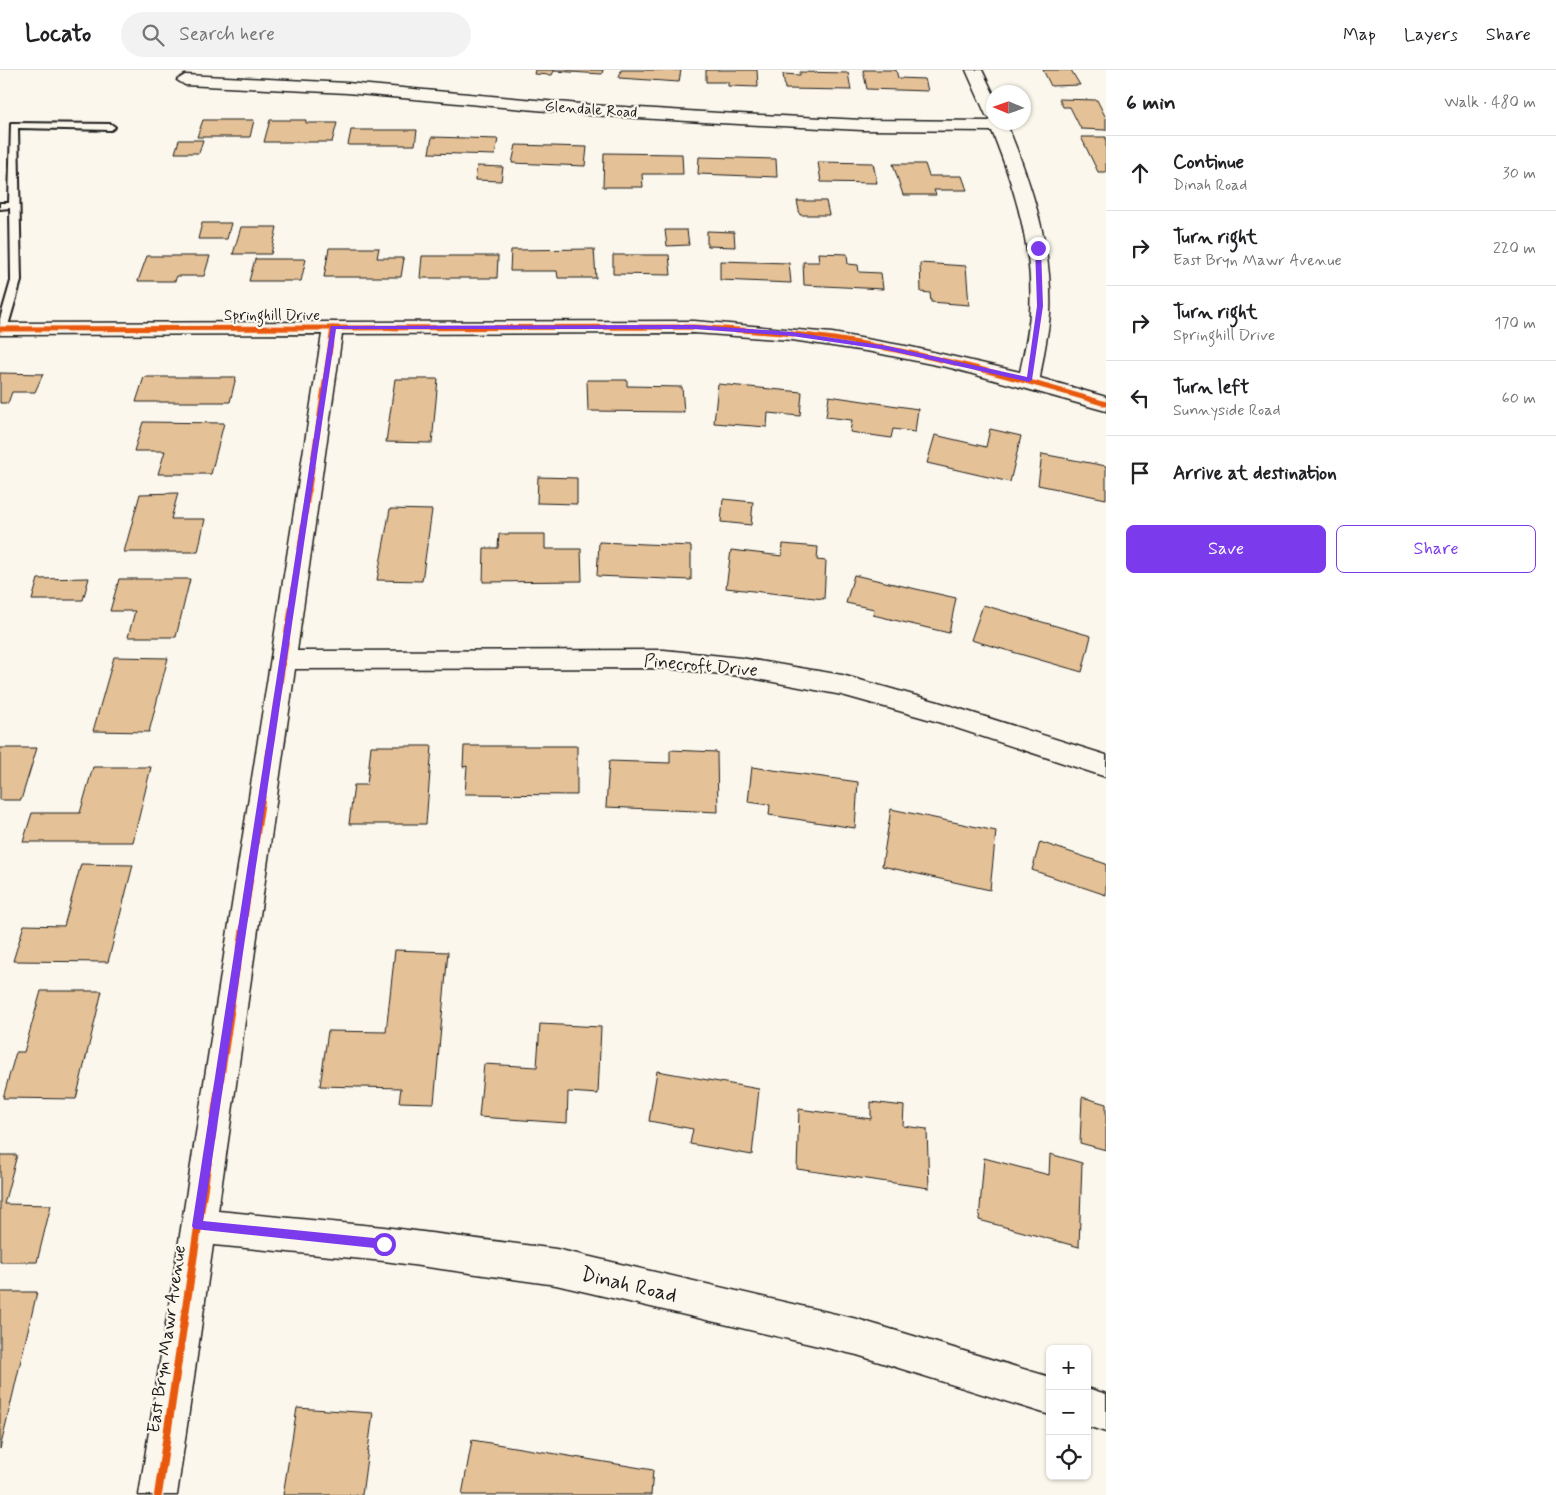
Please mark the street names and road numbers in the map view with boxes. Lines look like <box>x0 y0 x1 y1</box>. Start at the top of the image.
street label: Glendale Road <box>544 97 638 123</box>
street label: Springhill Drive <box>224 306 320 327</box>
street label: Pinecroft Drive <box>643 649 759 683</box>
street label: East Bryn Mawr Avenue <box>142 1244 192 1435</box>
street label: Dinah Road <box>578 1260 679 1310</box>

